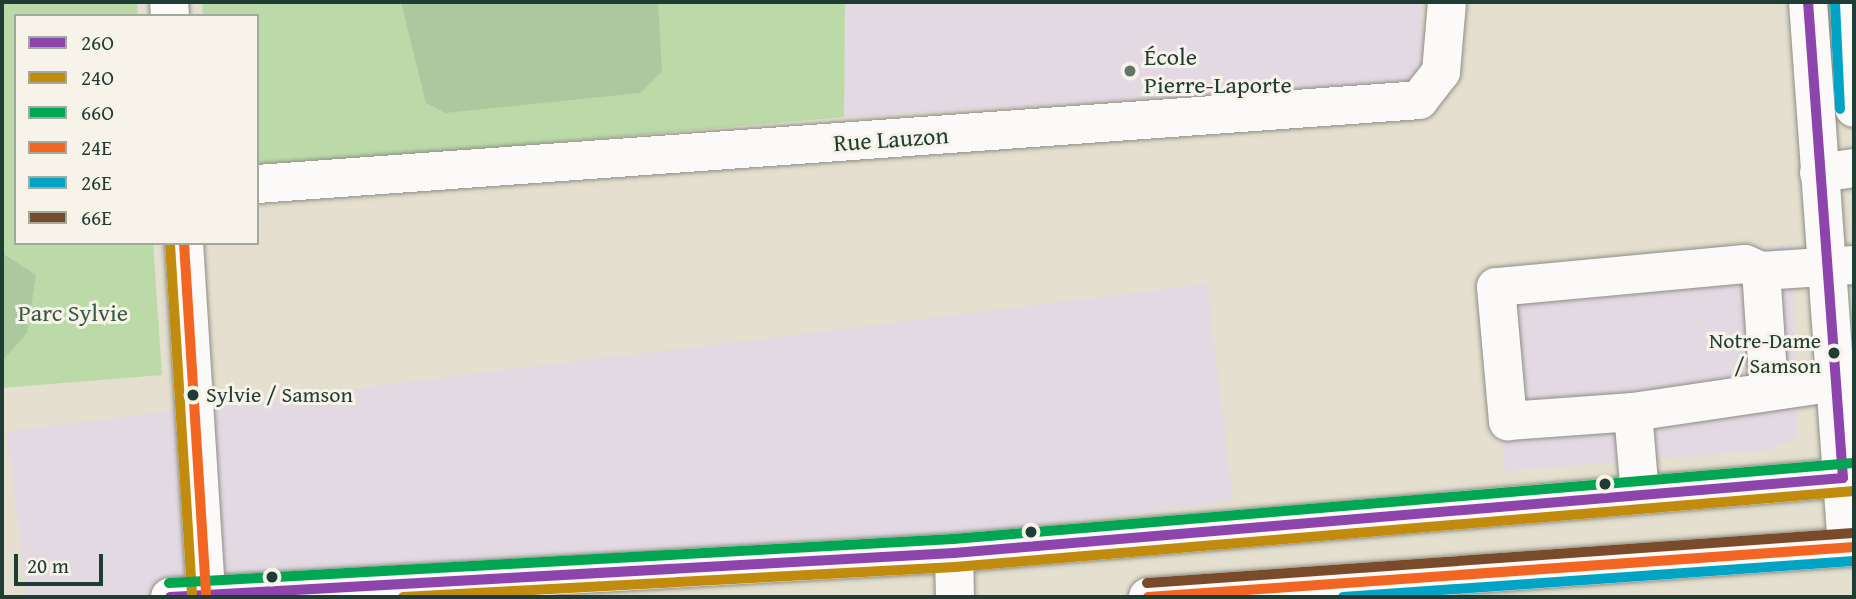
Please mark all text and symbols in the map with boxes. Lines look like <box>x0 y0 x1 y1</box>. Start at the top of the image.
legend <box>14 14 259 245</box>
text: 26O <box>81 27 114 58</box>
place label: École Pierre-Laporte <box>1144 43 1292 99</box>
text: 24O <box>81 62 114 93</box>
marker: École Pierre-Laporte <box>1122 63 1138 79</box>
text: 66O <box>81 97 114 128</box>
street label: Rue Lauzon <box>832 121 950 157</box>
text: 24E <box>81 132 112 163</box>
text: 26E <box>81 167 112 198</box>
text: 66E <box>81 202 112 233</box>
park label: Parc Sylvie <box>18 299 128 327</box>
place label: Notre-Dame / Samson <box>1709 327 1821 378</box>
marker: Notre-Dame / Samson <box>1827 346 1841 360</box>
place label: Sylvie / Samson <box>206 382 353 408</box>
marker: Sylvie / Samson <box>186 388 200 402</box>
unlabelled marker <box>1598 477 1612 491</box>
unlabelled marker <box>1024 525 1038 539</box>
scale bar <box>18 540 107 584</box>
text: 20 m <box>27 550 69 581</box>
unlabelled marker <box>265 570 279 584</box>

